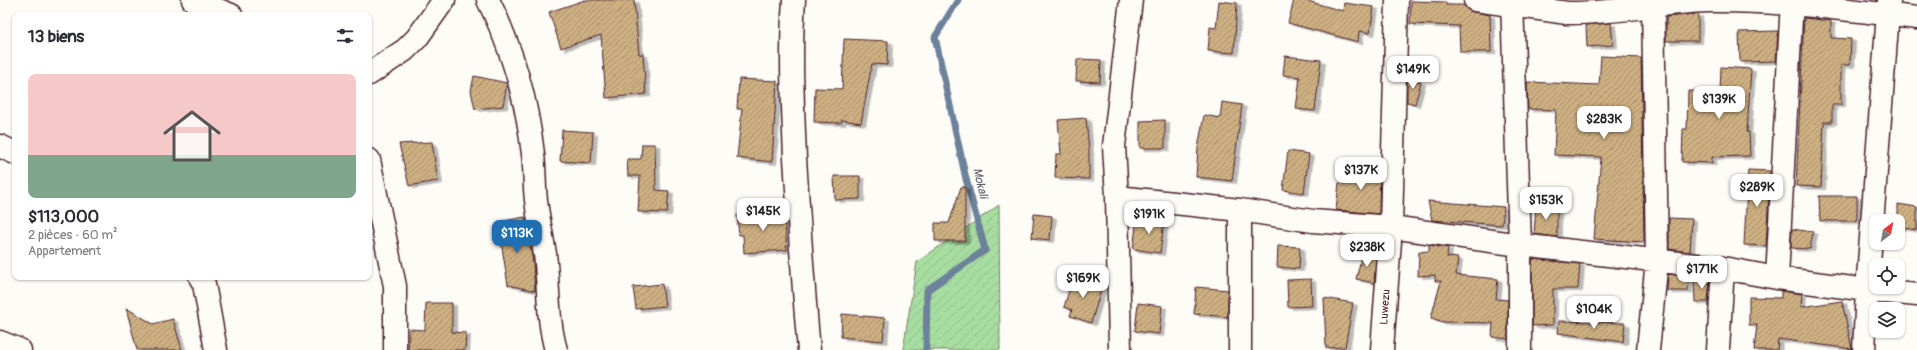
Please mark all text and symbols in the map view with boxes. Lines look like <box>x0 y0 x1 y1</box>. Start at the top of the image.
icon: filters <box>334 25 356 47</box>
text: 13 biens <box>28 26 84 47</box>
pin: $149K <box>1385 56 1441 90</box>
text: $149K <box>1396 61 1430 77</box>
pin: $139K <box>1691 86 1747 120</box>
text: $139K <box>1702 91 1736 107</box>
icon: home <box>156 100 228 172</box>
pin: $283K <box>1576 106 1632 140</box>
text: $283K <box>1586 111 1622 127</box>
pin: $137K <box>1333 157 1389 191</box>
text: $137K <box>1344 162 1378 178</box>
water label: Mokali <box>969 166 991 201</box>
pin: $289K <box>1729 174 1785 208</box>
text: $289K <box>1739 179 1775 195</box>
pin: $153K <box>1518 187 1574 221</box>
text: $153K <box>1529 192 1563 208</box>
pin: $145K <box>735 198 791 232</box>
pin: $191K <box>1121 201 1177 235</box>
text: $145K <box>746 203 780 219</box>
text: $113,000 <box>28 206 99 227</box>
text: $191K <box>1133 206 1165 222</box>
north arrow <box>1869 214 1905 250</box>
map controls <box>1869 214 1905 338</box>
pin: $113K <box>489 220 545 254</box>
text: $113K <box>501 225 533 241</box>
text: 2 pièces · 60 m² <box>28 227 117 243</box>
pin: $238K <box>1339 234 1395 268</box>
text: $238K <box>1349 239 1385 255</box>
text: Appartement <box>28 243 101 259</box>
pin: $171K <box>1674 256 1730 290</box>
button: locate <box>1869 258 1905 294</box>
text: $171K <box>1686 261 1718 277</box>
pin: $169K <box>1055 265 1111 299</box>
text: $169K <box>1066 270 1100 286</box>
street label: Luwezu <box>1377 289 1393 325</box>
pin: $104K <box>1566 296 1622 330</box>
text: $104K <box>1576 301 1612 317</box>
button: layers <box>1869 302 1905 338</box>

